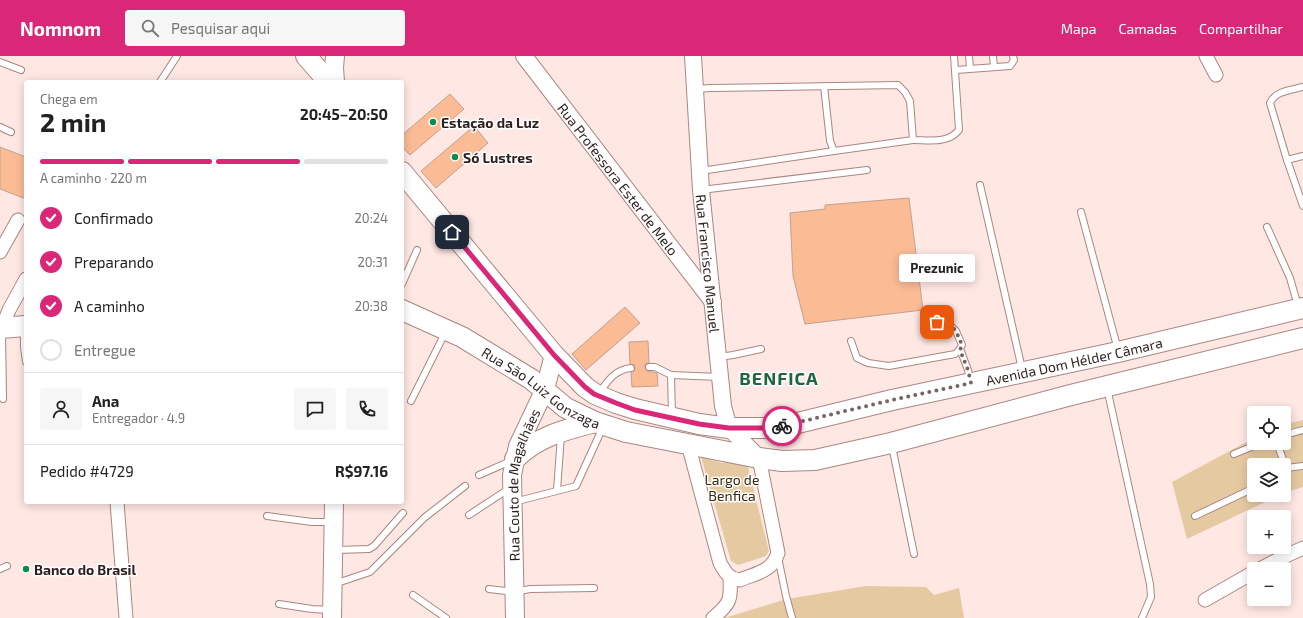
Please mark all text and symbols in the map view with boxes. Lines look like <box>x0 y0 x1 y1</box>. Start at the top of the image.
search box <box>125 10 405 46</box>
text: Nomnom <box>20 17 101 40</box>
icon: search <box>139 17 161 39</box>
text: Pesquisar aqui <box>171 19 270 37</box>
text: Mapa <box>1061 20 1097 37</box>
text: Camadas <box>1119 20 1177 37</box>
text: Compartilhar <box>1199 20 1283 37</box>
text: Chega em <box>40 91 98 107</box>
street label: Rua Professora Ester de Melo <box>555 99 682 258</box>
text: 20:45–20:50 <box>300 105 388 123</box>
text: 2 min <box>40 106 106 137</box>
place label: Estação da Luz <box>441 114 539 132</box>
marker: Estação da Luz <box>428 117 438 127</box>
place label: Só Lustres <box>463 149 533 166</box>
marker: Só Lustres <box>450 152 460 162</box>
text: A caminho · 220 m <box>40 170 147 186</box>
street label: Rua Francisco Manuel <box>693 193 724 334</box>
icon: check <box>40 207 62 229</box>
text: Confirmado <box>74 209 153 227</box>
text: 20:24 <box>354 210 388 226</box>
pin <box>435 215 469 249</box>
icon: home <box>441 221 463 243</box>
icon: check <box>40 251 62 273</box>
text: Preparando <box>74 253 154 271</box>
text: 20:31 <box>357 254 388 270</box>
callout: Prezunic <box>899 254 975 282</box>
text: Prezunic <box>910 260 964 276</box>
icon: check <box>40 295 62 317</box>
text: A caminho <box>74 297 145 315</box>
text: 20:38 <box>355 298 388 314</box>
pin <box>920 305 954 339</box>
icon: bag <box>926 311 948 333</box>
street label: Avenida Dom Hélder Câmara <box>984 333 1164 388</box>
text: Entregue <box>74 341 136 359</box>
street label: Rua São Luiz Gonzaga <box>479 343 602 432</box>
district label: BENFICA <box>739 367 819 389</box>
button: person <box>40 388 82 430</box>
button: chat <box>294 388 336 430</box>
button: phone <box>346 388 388 430</box>
text: Ana <box>92 392 119 410</box>
street label: Rua Couto de Magalhães <box>503 406 543 561</box>
courier <box>762 406 802 446</box>
map controls <box>1247 406 1291 606</box>
button: locate <box>1247 406 1291 450</box>
text: Entregador · 4.9 <box>92 410 185 426</box>
icon: bike <box>771 415 793 437</box>
button: layers <box>1247 458 1291 502</box>
text: Pedido #4729 <box>40 462 134 480</box>
text: R$97.16 <box>335 462 388 480</box>
park label: Largo de Benfica <box>705 471 759 504</box>
button: + <box>1247 510 1291 554</box>
place label: Banco do Brasil <box>34 561 136 578</box>
button: − <box>1247 562 1291 606</box>
marker: Banco do Brasil <box>21 564 31 574</box>

